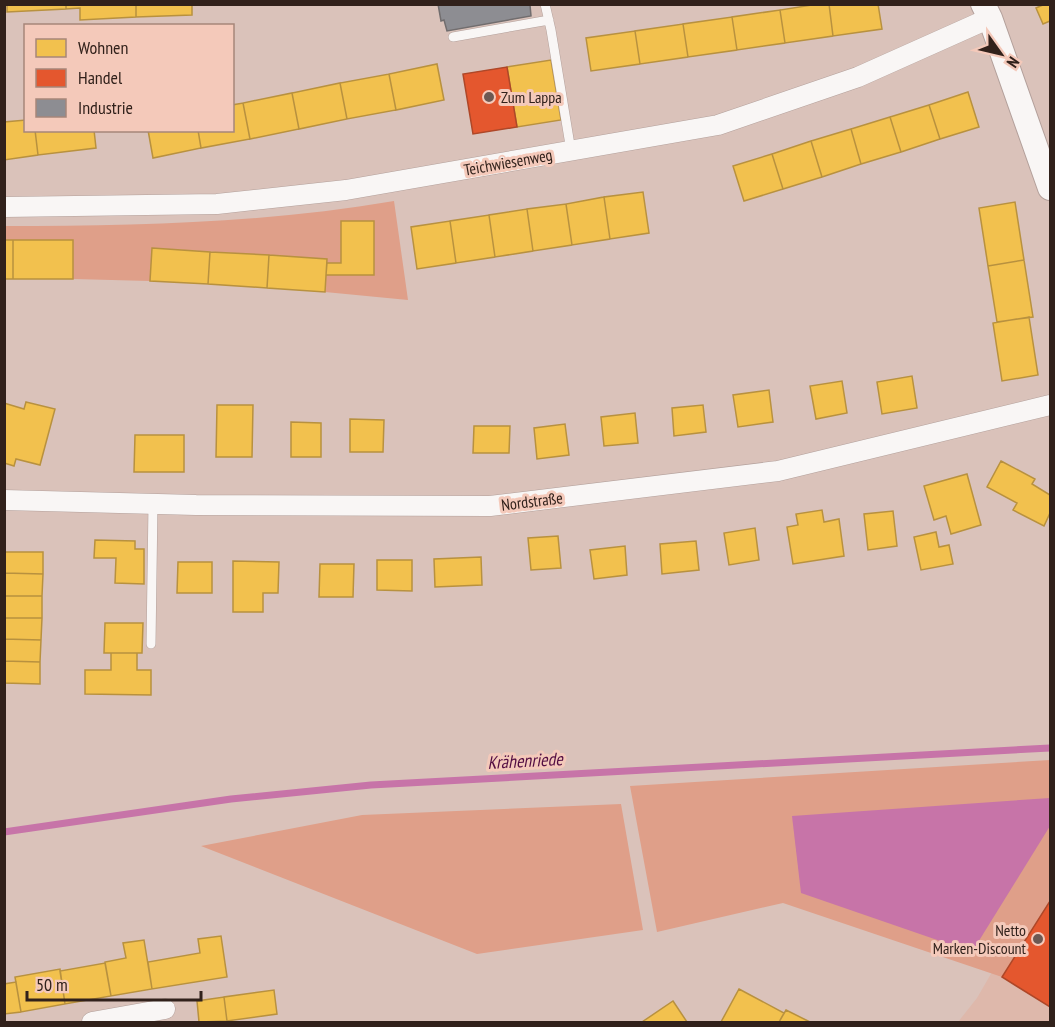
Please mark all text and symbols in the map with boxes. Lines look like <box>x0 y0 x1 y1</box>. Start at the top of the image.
legend <box>24 24 234 132</box>
north arrow <box>971 24 1031 84</box>
text: Wohnen <box>78 36 128 59</box>
text: N <box>1003 53 1024 72</box>
text: Handel <box>78 66 123 89</box>
place label: Zum Lappa <box>501 87 562 107</box>
marker: Zum Lappa <box>482 90 496 104</box>
text: Industrie <box>78 96 133 119</box>
street label: Teichwiesenweg <box>462 144 554 180</box>
street label: Nordstraße <box>500 487 564 515</box>
water label: Krähenriede <box>487 747 565 774</box>
place label: Netto Marken-Discount <box>933 920 1027 958</box>
marker: Netto Marken-Discount <box>1031 932 1045 946</box>
scale bar <box>27 964 201 1002</box>
text: 50 m <box>36 973 68 996</box>

